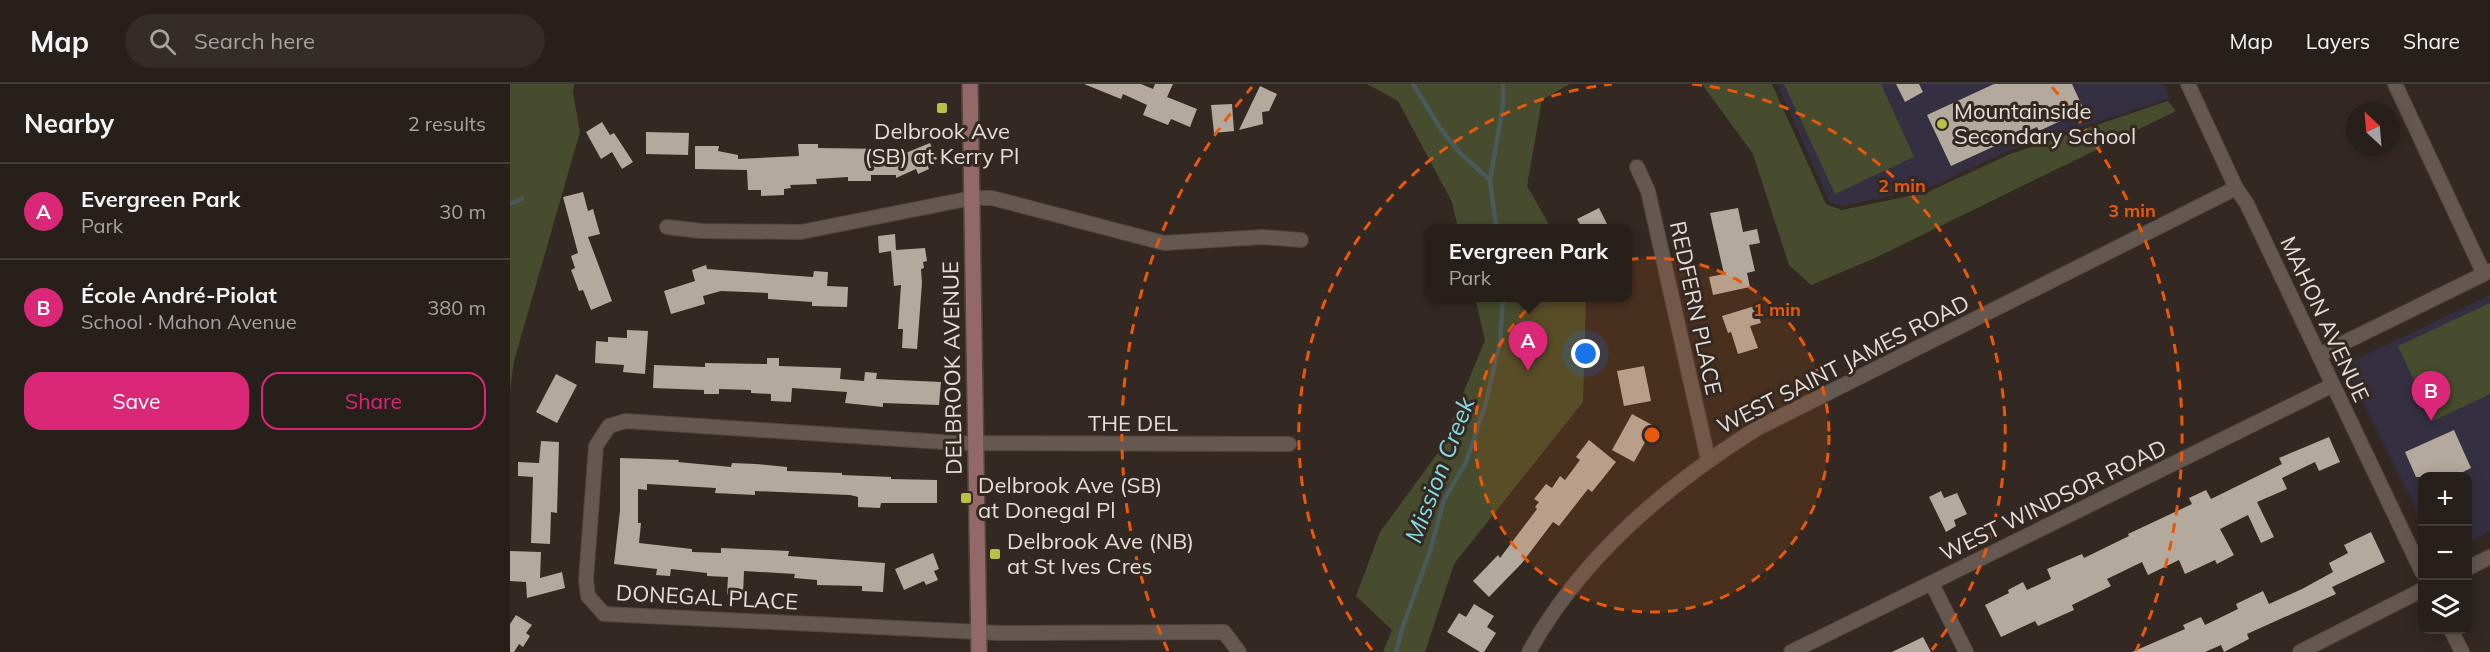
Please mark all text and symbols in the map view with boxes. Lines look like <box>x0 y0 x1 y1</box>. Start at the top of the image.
search box <box>125 14 545 68</box>
text: Map <box>30 24 89 59</box>
icon: search <box>146 25 179 58</box>
text: Search here <box>194 27 315 55</box>
text: Map <box>2230 28 2273 54</box>
text: Layers <box>2306 28 2370 54</box>
text: Share <box>2403 28 2460 54</box>
place label: Mountainside Secondary School <box>1954 97 2136 150</box>
marker: Delbrook Ave (SB) at Kerry Pl <box>935 101 949 115</box>
north arrow <box>2346 102 2400 156</box>
text: Nearby <box>24 107 114 140</box>
text: 2 results <box>408 111 486 136</box>
place label: Delbrook Ave (SB) at Kerry Pl <box>865 117 1019 170</box>
marker: Mountainside Secondary School <box>1935 117 1949 131</box>
text: 2 min <box>1878 174 1926 197</box>
text: Evergreen Park <box>81 185 240 213</box>
text: A <box>36 199 51 224</box>
text: 30 m <box>439 199 486 224</box>
text: 3 min <box>2108 199 2156 222</box>
text: Park <box>81 213 123 238</box>
street label: REDFERN PLACE <box>1664 219 1728 397</box>
popup <box>1425 224 1632 302</box>
street label: MAHON AVENUE <box>2274 232 2376 406</box>
text: Evergreen Park <box>1449 237 1608 265</box>
street label: DELBROOK AVENUE <box>936 261 968 475</box>
text: Park <box>1449 265 1491 290</box>
text: École André-Piolat <box>81 281 277 309</box>
street label: WEST SAINT JAMES ROAD <box>1712 288 1974 440</box>
text: B <box>37 295 50 320</box>
text: 380 m <box>427 295 486 320</box>
text: 1 min <box>1753 298 1801 321</box>
text: School · Mahon Avenue <box>81 309 297 334</box>
pin: A <box>1508 322 1548 371</box>
your location <box>1571 339 1600 368</box>
button: Save <box>24 372 249 430</box>
button: Share <box>261 372 486 430</box>
pin: B <box>2412 372 2450 421</box>
water label: Mission Creek <box>1398 392 1481 547</box>
street label: THE DEL <box>1088 409 1178 437</box>
centre of rings <box>1642 425 1662 445</box>
street label: WEST WINDSOR ROAD <box>1935 433 2171 567</box>
place label: Delbrook Ave (SB) at Donegal Pl <box>978 471 1162 524</box>
map controls <box>2418 472 2472 634</box>
button: + <box>2418 472 2472 526</box>
marker: Delbrook Ave (SB) at Donegal Pl <box>959 491 973 505</box>
button: − <box>2418 526 2472 580</box>
place label: Delbrook Ave (NB) at St Ives Cres <box>1007 527 1194 580</box>
marker: Delbrook Ave (NB) at St Ives Cres <box>988 547 1002 561</box>
street label: DONEGAL PLACE <box>615 578 799 616</box>
button: layers <box>2418 580 2472 634</box>

